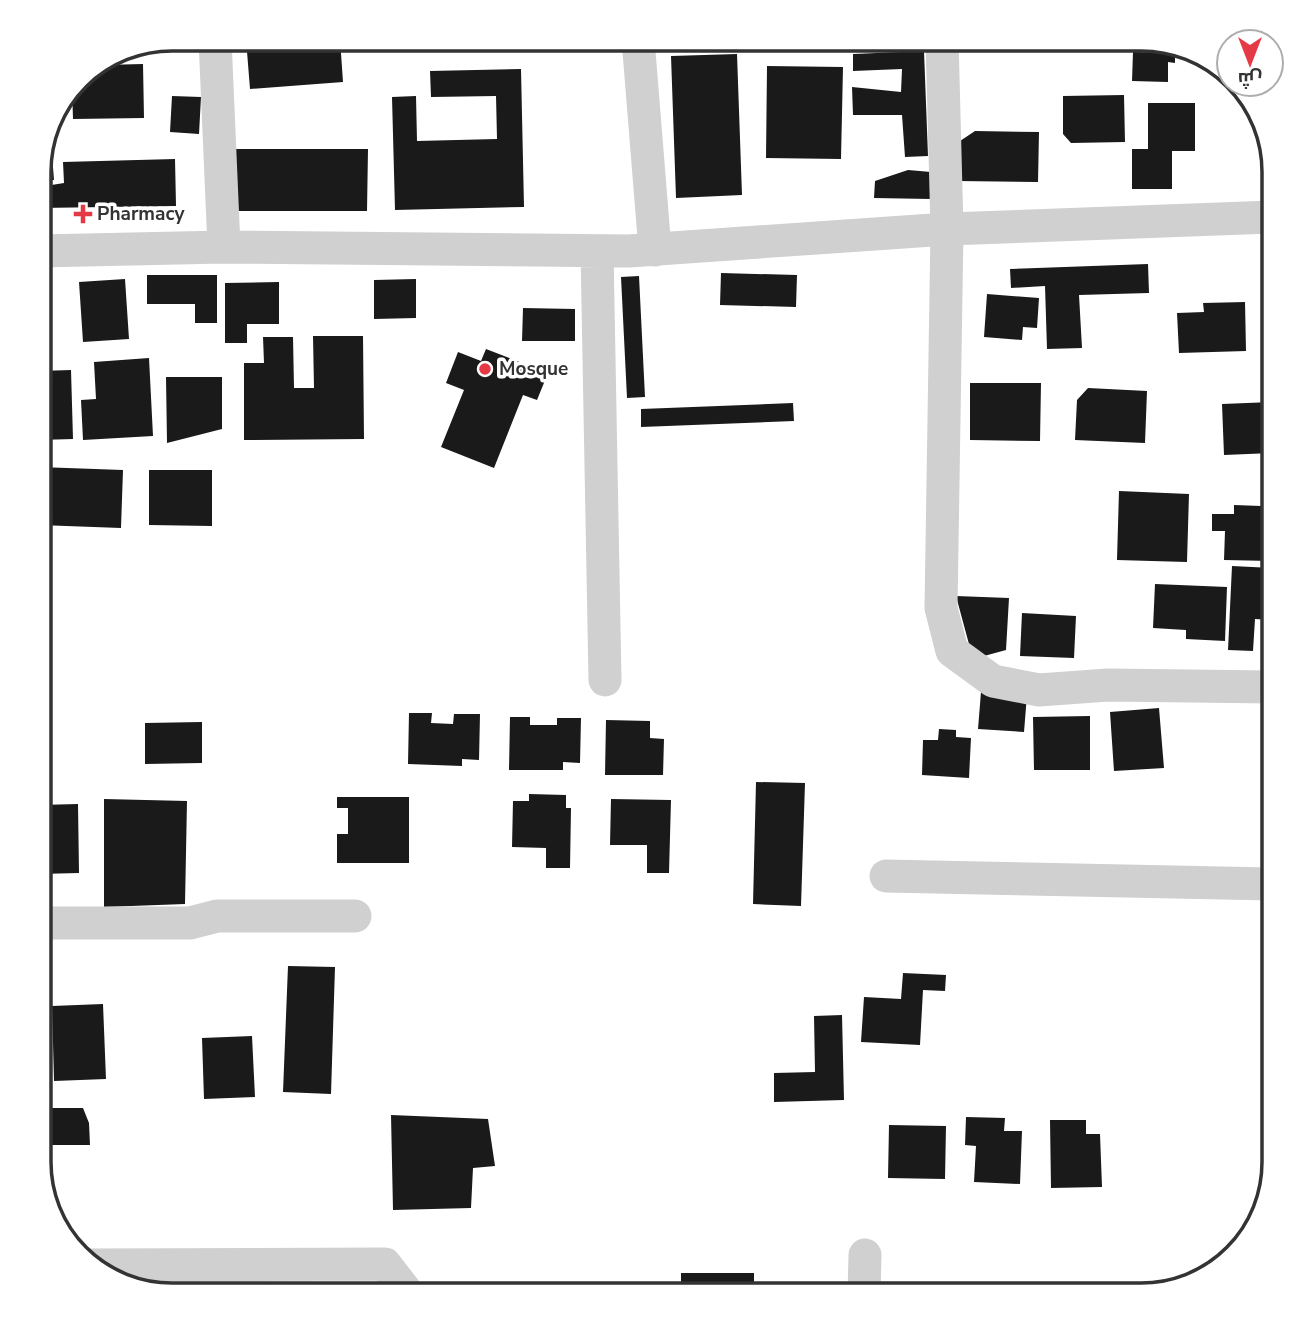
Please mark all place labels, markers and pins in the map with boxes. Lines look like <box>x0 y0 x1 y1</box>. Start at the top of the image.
place label: Pharmacy <box>97 201 186 227</box>
marker: Pharmacy <box>75 206 91 222</box>
place label: Mosque <box>499 356 568 382</box>
marker: Mosque <box>477 361 493 377</box>

